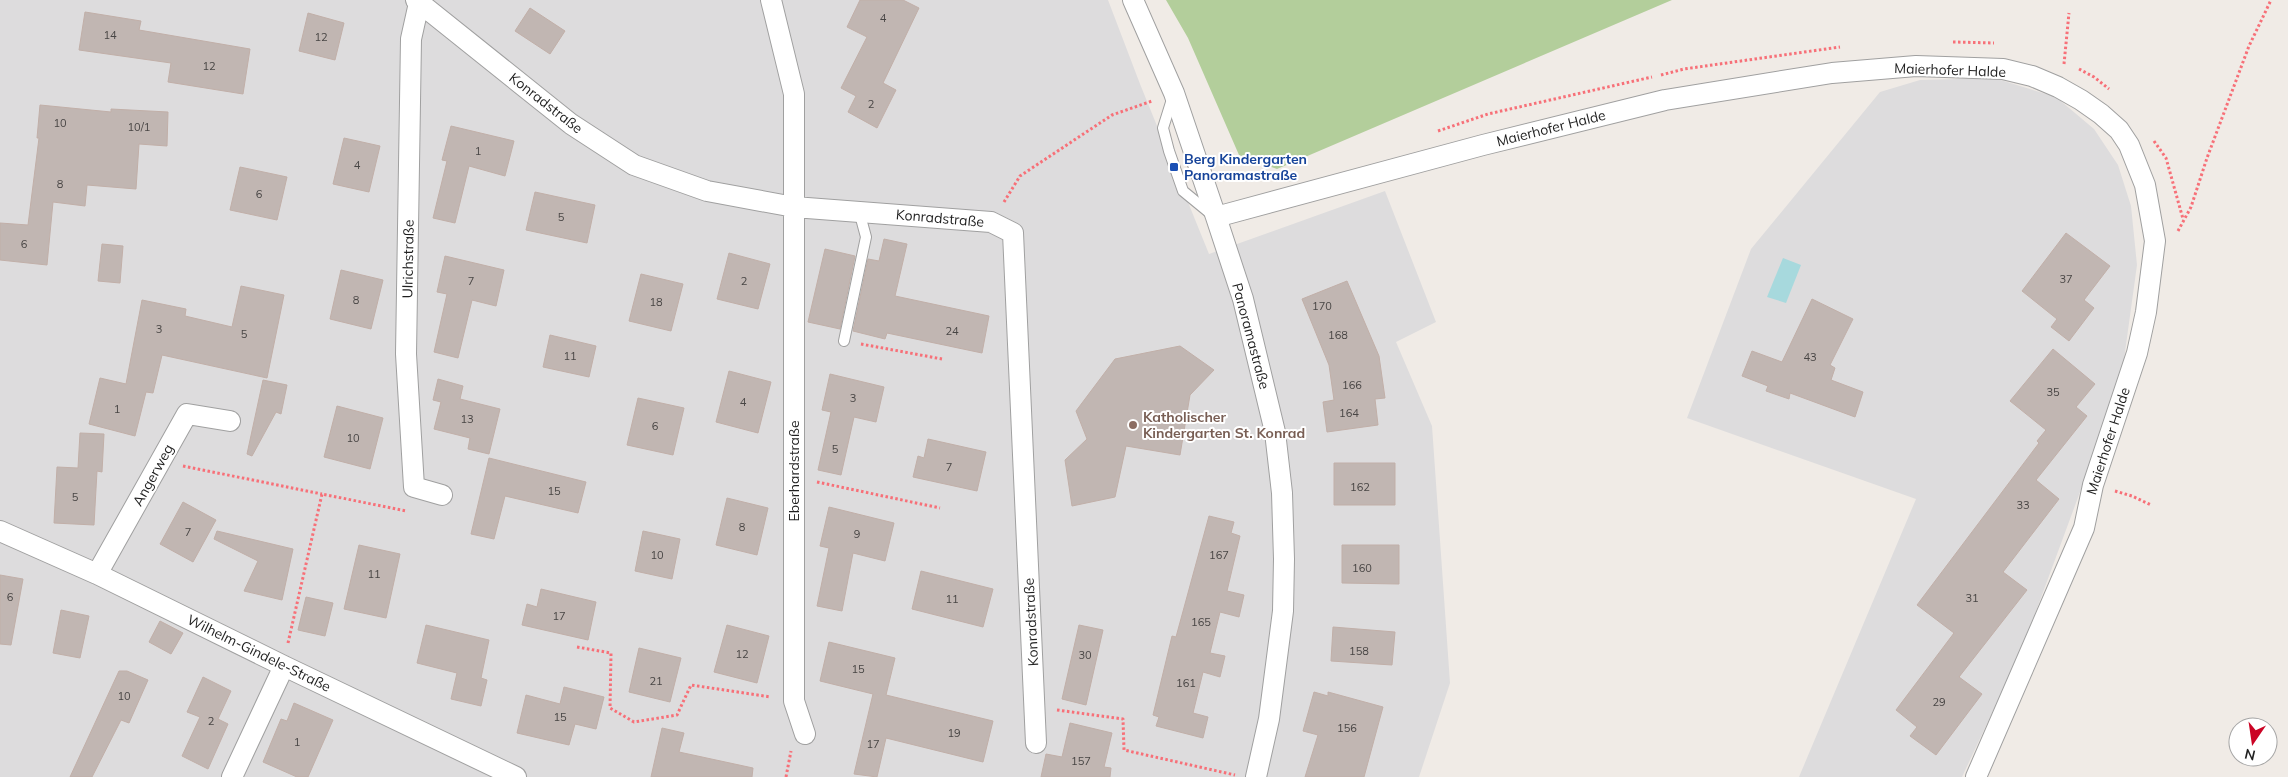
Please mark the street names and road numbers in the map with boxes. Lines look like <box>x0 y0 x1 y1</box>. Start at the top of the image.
street label: Maierhofer Halde <box>1894 59 2006 81</box>
street label: Konradstraße <box>506 69 586 137</box>
street label: Maierhofer Halde <box>1495 106 1607 150</box>
street label: Konradstraße <box>895 205 985 231</box>
street label: Ulrichstraße <box>398 219 418 299</box>
street label: Panoramastraße <box>1228 281 1274 391</box>
street label: Maierhofer Halde <box>2082 385 2134 497</box>
street label: Eberhardstraße <box>785 420 803 522</box>
street label: Angerweg <box>129 441 177 509</box>
street label: Konradstraße <box>1020 577 1042 667</box>
street label: Wilhelm-Gindele-Straße <box>184 610 334 696</box>

